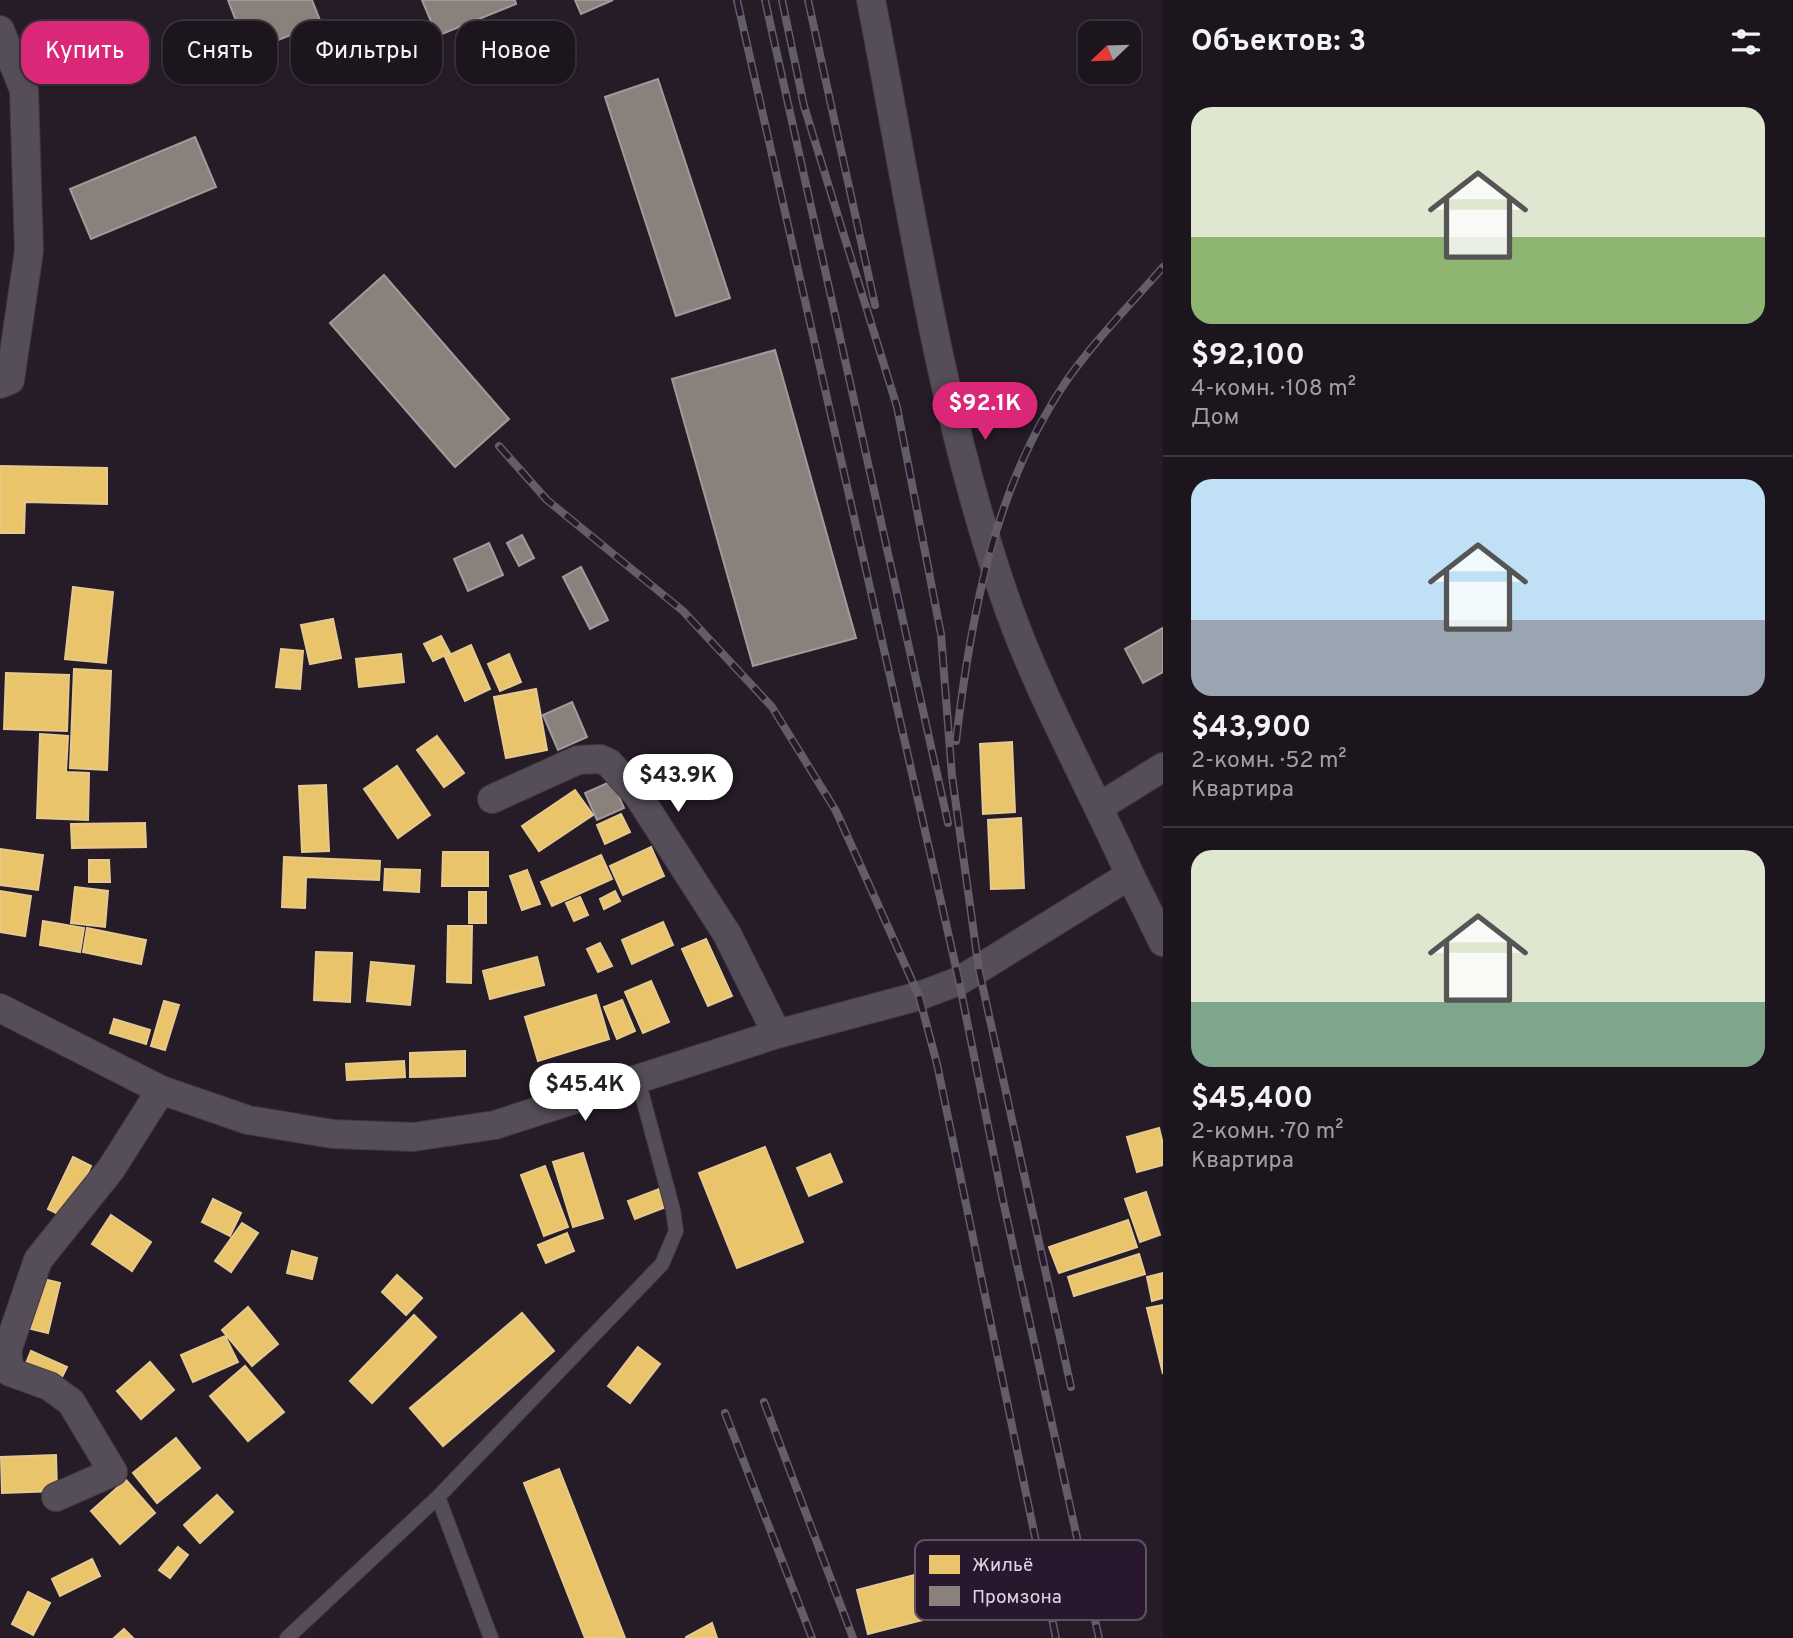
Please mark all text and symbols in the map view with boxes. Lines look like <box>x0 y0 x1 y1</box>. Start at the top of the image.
chip: Купить <box>21 21 149 84</box>
chip: Снять <box>163 21 277 84</box>
chip: Фильтры <box>291 21 442 84</box>
chip: Новое <box>456 21 575 84</box>
north arrow <box>1078 21 1141 84</box>
map controls <box>1078 21 1141 84</box>
icon: filters <box>1727 23 1765 61</box>
text: Объектов: 3 <box>1191 24 1366 61</box>
icon: home <box>1415 152 1541 278</box>
text: $92,100 <box>1191 338 1305 375</box>
text: 4-комн. · 108 m² <box>1191 375 1356 404</box>
pin: $92.1K <box>928 382 1042 442</box>
text: $92.1K <box>948 390 1022 419</box>
text: Дом <box>1191 404 1239 433</box>
icon: home <box>1415 524 1541 650</box>
text: $43,900 <box>1191 710 1311 747</box>
text: 2-комн. · 52 m² <box>1191 747 1347 776</box>
pin: $43.9K <box>621 754 735 814</box>
text: $43.9K <box>639 762 717 791</box>
text: Квартира <box>1191 776 1294 805</box>
icon: home <box>1415 895 1541 1021</box>
pin: $45.4K <box>528 1064 642 1123</box>
text: $45.4K <box>545 1071 625 1100</box>
text: $45,400 <box>1191 1081 1313 1118</box>
text: 2-комн. · 70 m² <box>1191 1118 1344 1147</box>
text: Квартира <box>1191 1147 1294 1176</box>
legend <box>915 1540 1146 1620</box>
text: Жильё <box>972 1554 1033 1578</box>
text: Промзона <box>972 1586 1062 1610</box>

